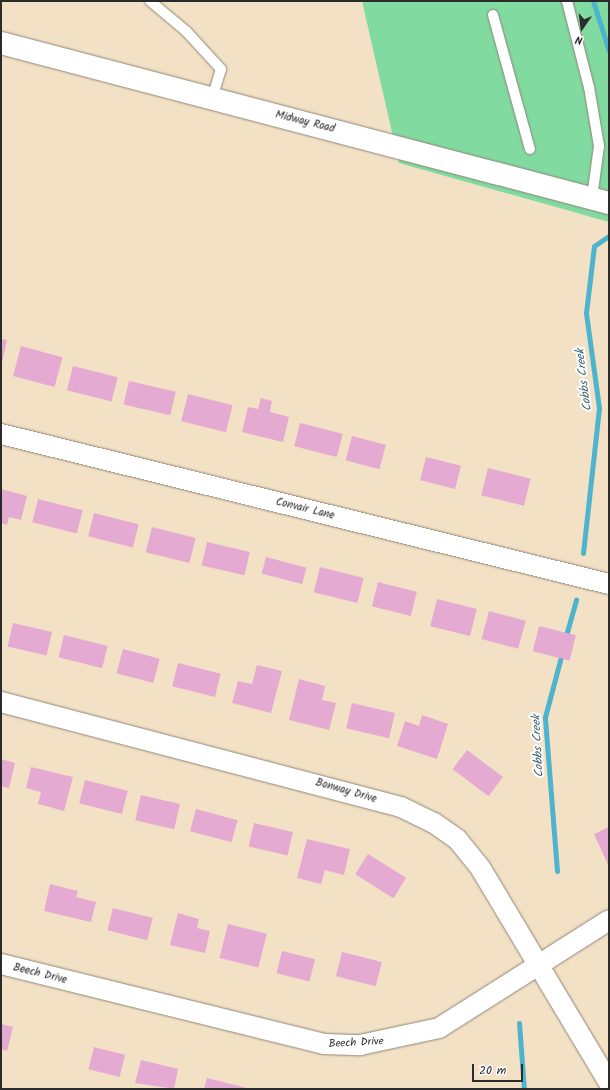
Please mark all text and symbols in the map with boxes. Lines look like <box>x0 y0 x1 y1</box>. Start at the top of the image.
north arrow <box>562 8 602 48</box>
text: N <box>574 30 585 49</box>
street label: Midway Road <box>274 108 336 136</box>
water label: Cobbs Creek <box>573 348 595 412</box>
street label: Convair Lane <box>274 495 336 523</box>
water label: Cobbs Creek <box>529 714 547 778</box>
street label: Bonway Drive <box>314 776 378 806</box>
street label: Beech Drive <box>12 961 68 987</box>
street label: Beech Drive <box>328 1035 384 1051</box>
scale bar <box>474 1056 525 1082</box>
text: 20 m <box>479 1061 506 1080</box>

